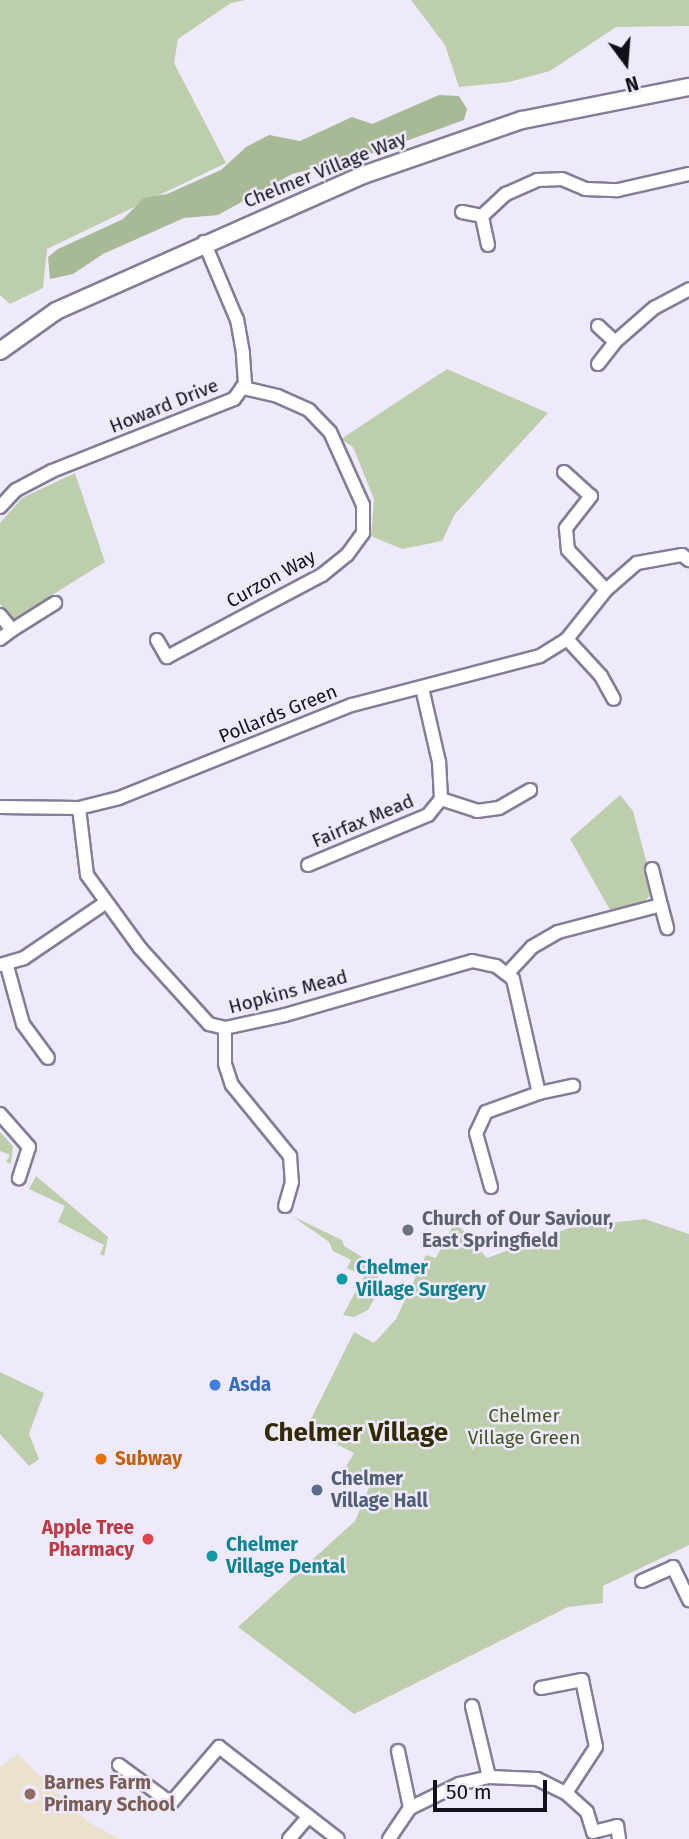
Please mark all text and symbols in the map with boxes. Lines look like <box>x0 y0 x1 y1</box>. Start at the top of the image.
north arrow <box>591 28 661 98</box>
text: N <box>623 71 641 96</box>
street label: Chelmer Village Way <box>240 127 410 213</box>
street label: Howard Drive <box>106 374 222 438</box>
street label: Curzon Way <box>222 545 320 613</box>
street label: Pollards Green <box>216 680 340 748</box>
street label: Fairfax Mead <box>309 789 417 853</box>
street label: Hopkins Mead <box>226 965 350 1019</box>
place label: Church of Our Saviour, East Springfield <box>422 1208 613 1252</box>
marker: Church of Our Saviour, East Springfield <box>400 1222 416 1238</box>
place label: Chelmer Village Surgery <box>356 1257 486 1301</box>
marker: Chelmer Village Surgery <box>334 1271 350 1287</box>
place label: Asda <box>229 1374 271 1396</box>
marker: Asda <box>207 1377 223 1393</box>
park label: Chelmer Village Green <box>468 1405 580 1449</box>
district label: Chelmer Village <box>264 1417 448 1449</box>
place label: Subway <box>115 1448 182 1470</box>
marker: Subway <box>93 1451 109 1467</box>
place label: Chelmer Village Hall <box>331 1468 428 1512</box>
marker: Chelmer Village Hall <box>309 1482 325 1498</box>
place label: Apple Tree Pharmacy <box>42 1517 134 1561</box>
marker: Apple Tree Pharmacy <box>140 1531 156 1547</box>
place label: Chelmer Village Dental <box>226 1534 345 1578</box>
marker: Chelmer Village Dental <box>204 1548 220 1564</box>
scale bar <box>437 1766 551 1810</box>
place label: Barnes Farm Primary School <box>44 1772 175 1816</box>
text: 50 m <box>446 1779 492 1805</box>
marker: Barnes Farm Primary School <box>22 1786 38 1802</box>

